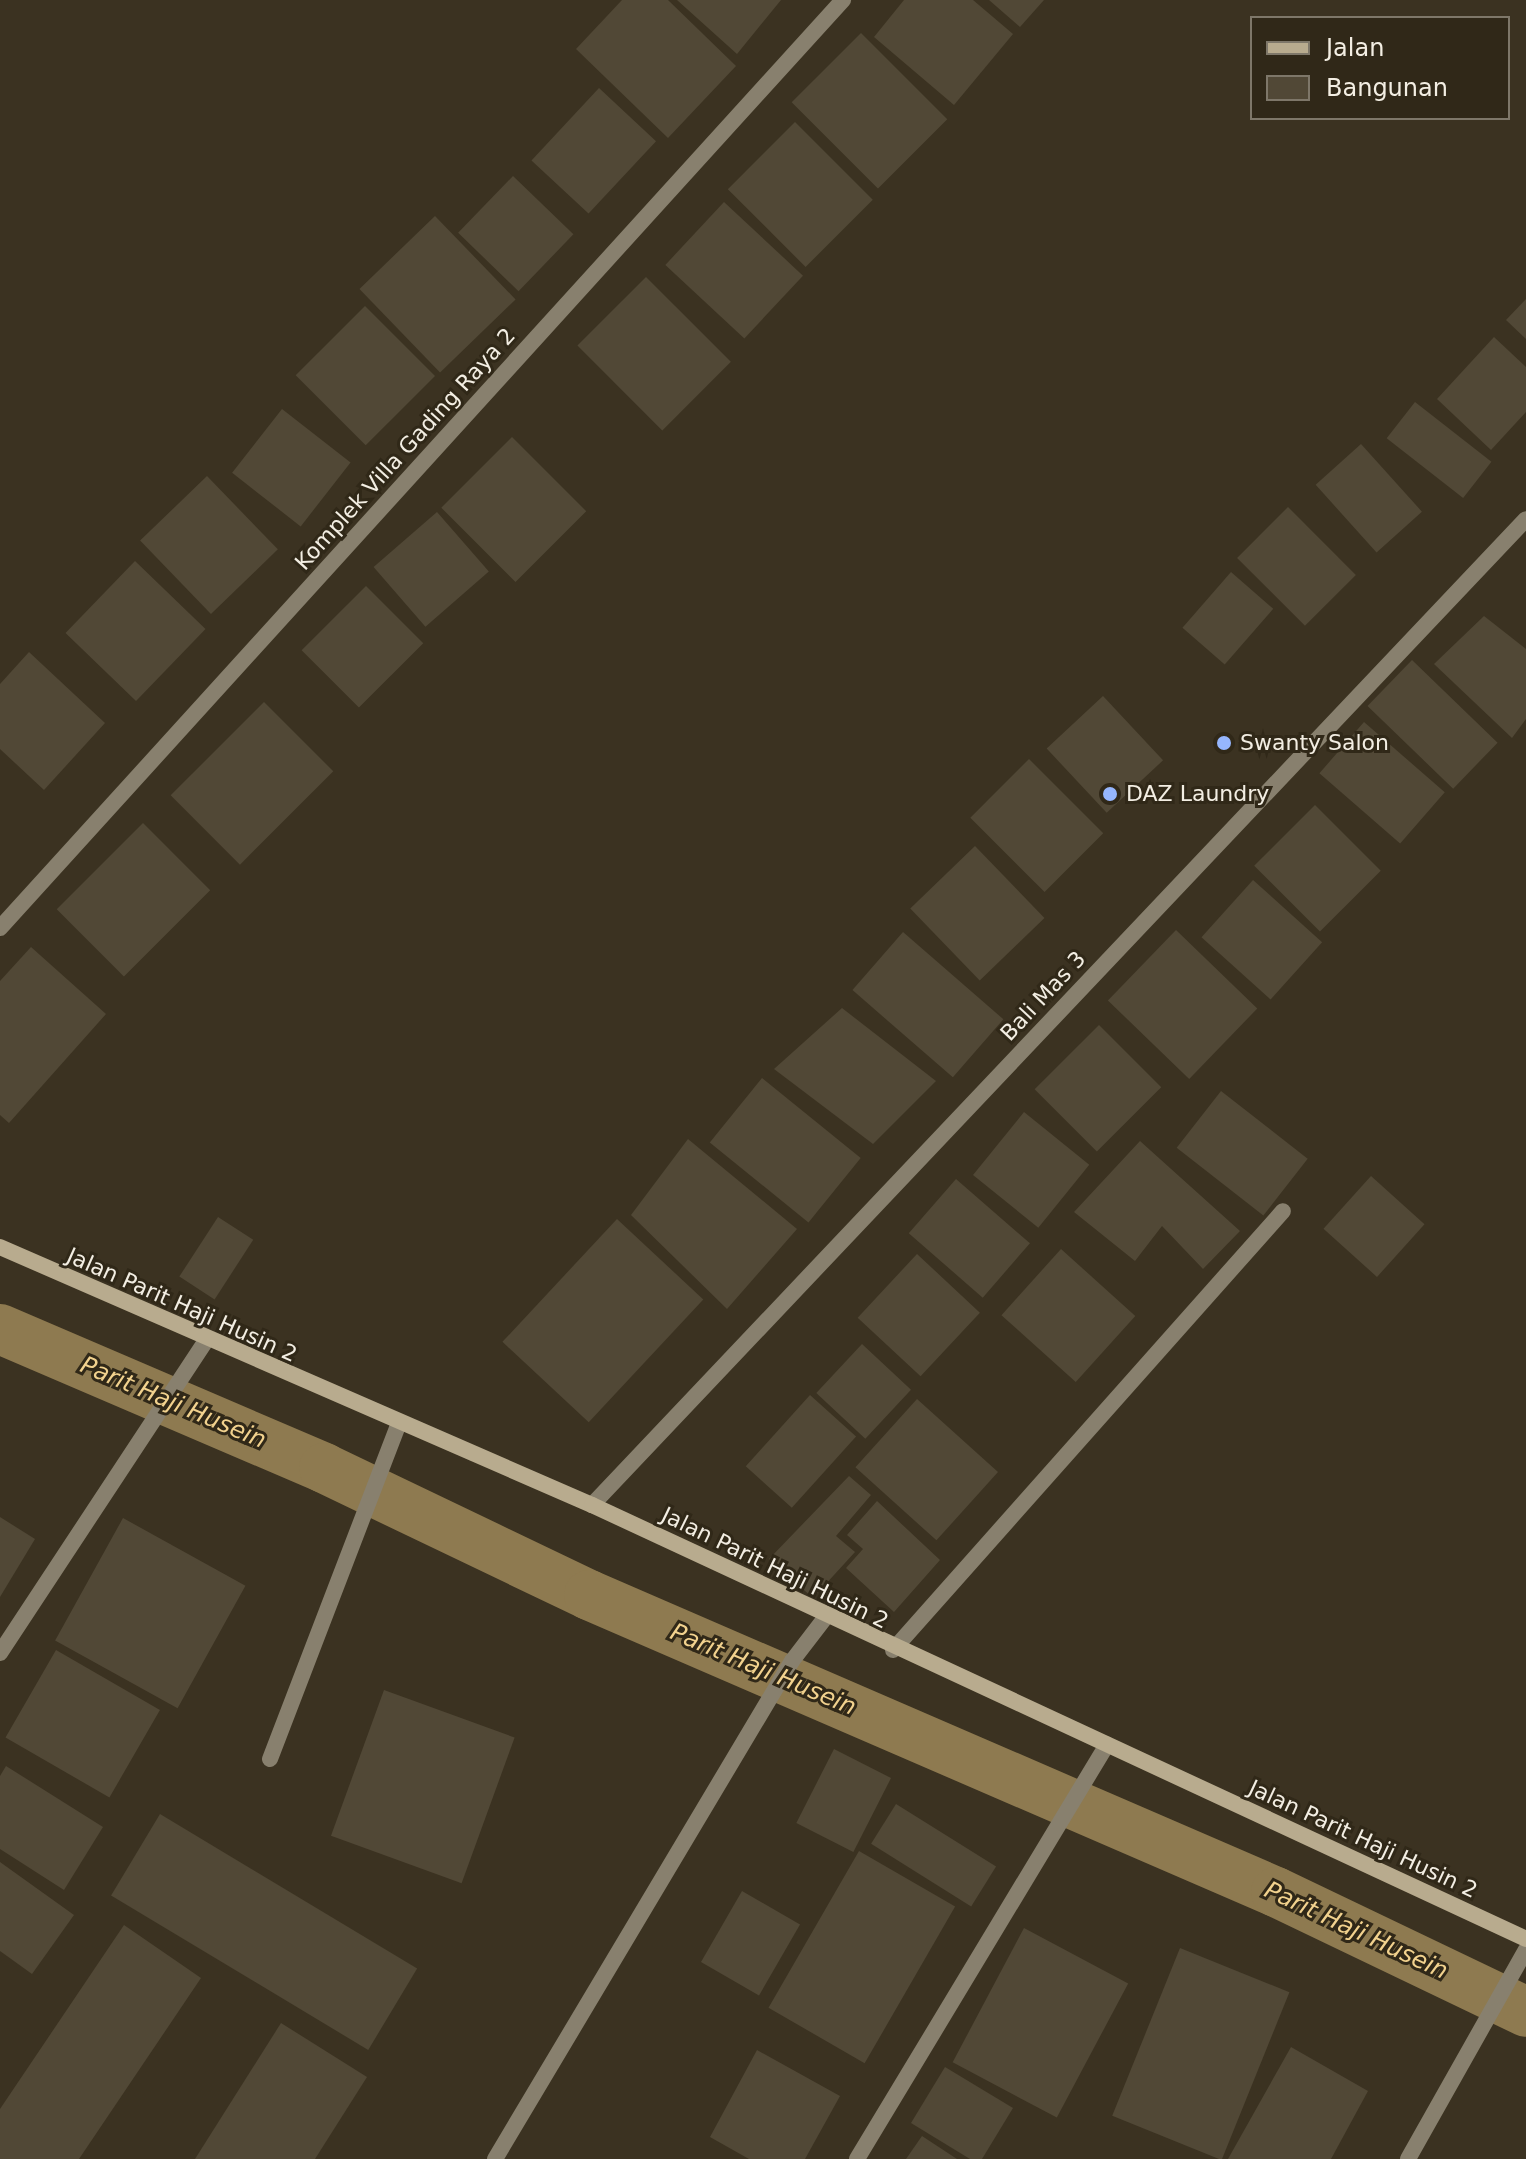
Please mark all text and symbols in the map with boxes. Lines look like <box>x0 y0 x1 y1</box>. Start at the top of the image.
legend <box>1250 16 1510 120</box>
text: Jalan <box>1326 34 1384 62</box>
text: Bangunan <box>1326 74 1448 102</box>
street label: Komplek Villa Gading Raya 2 <box>289 323 521 575</box>
place label: Swanty Salon <box>1240 730 1389 756</box>
marker: Swanty Salon <box>1215 734 1233 752</box>
place label: DAZ Laundry <box>1126 781 1269 807</box>
marker: DAZ Laundry <box>1101 785 1119 803</box>
street label: Bali Mas 3 <box>995 946 1091 1046</box>
street label: Jalan Parit Haji Husin 2 <box>63 1242 301 1368</box>
water label: Parit Haji Husein <box>76 1351 270 1455</box>
street label: Jalan Parit Haji Husin 2 <box>657 1501 893 1635</box>
water label: Parit Haji Husein <box>666 1618 860 1722</box>
street label: Jalan Parit Haji Husin 2 <box>1244 1774 1482 1904</box>
water label: Parit Haji Husein <box>1260 1876 1452 1986</box>

